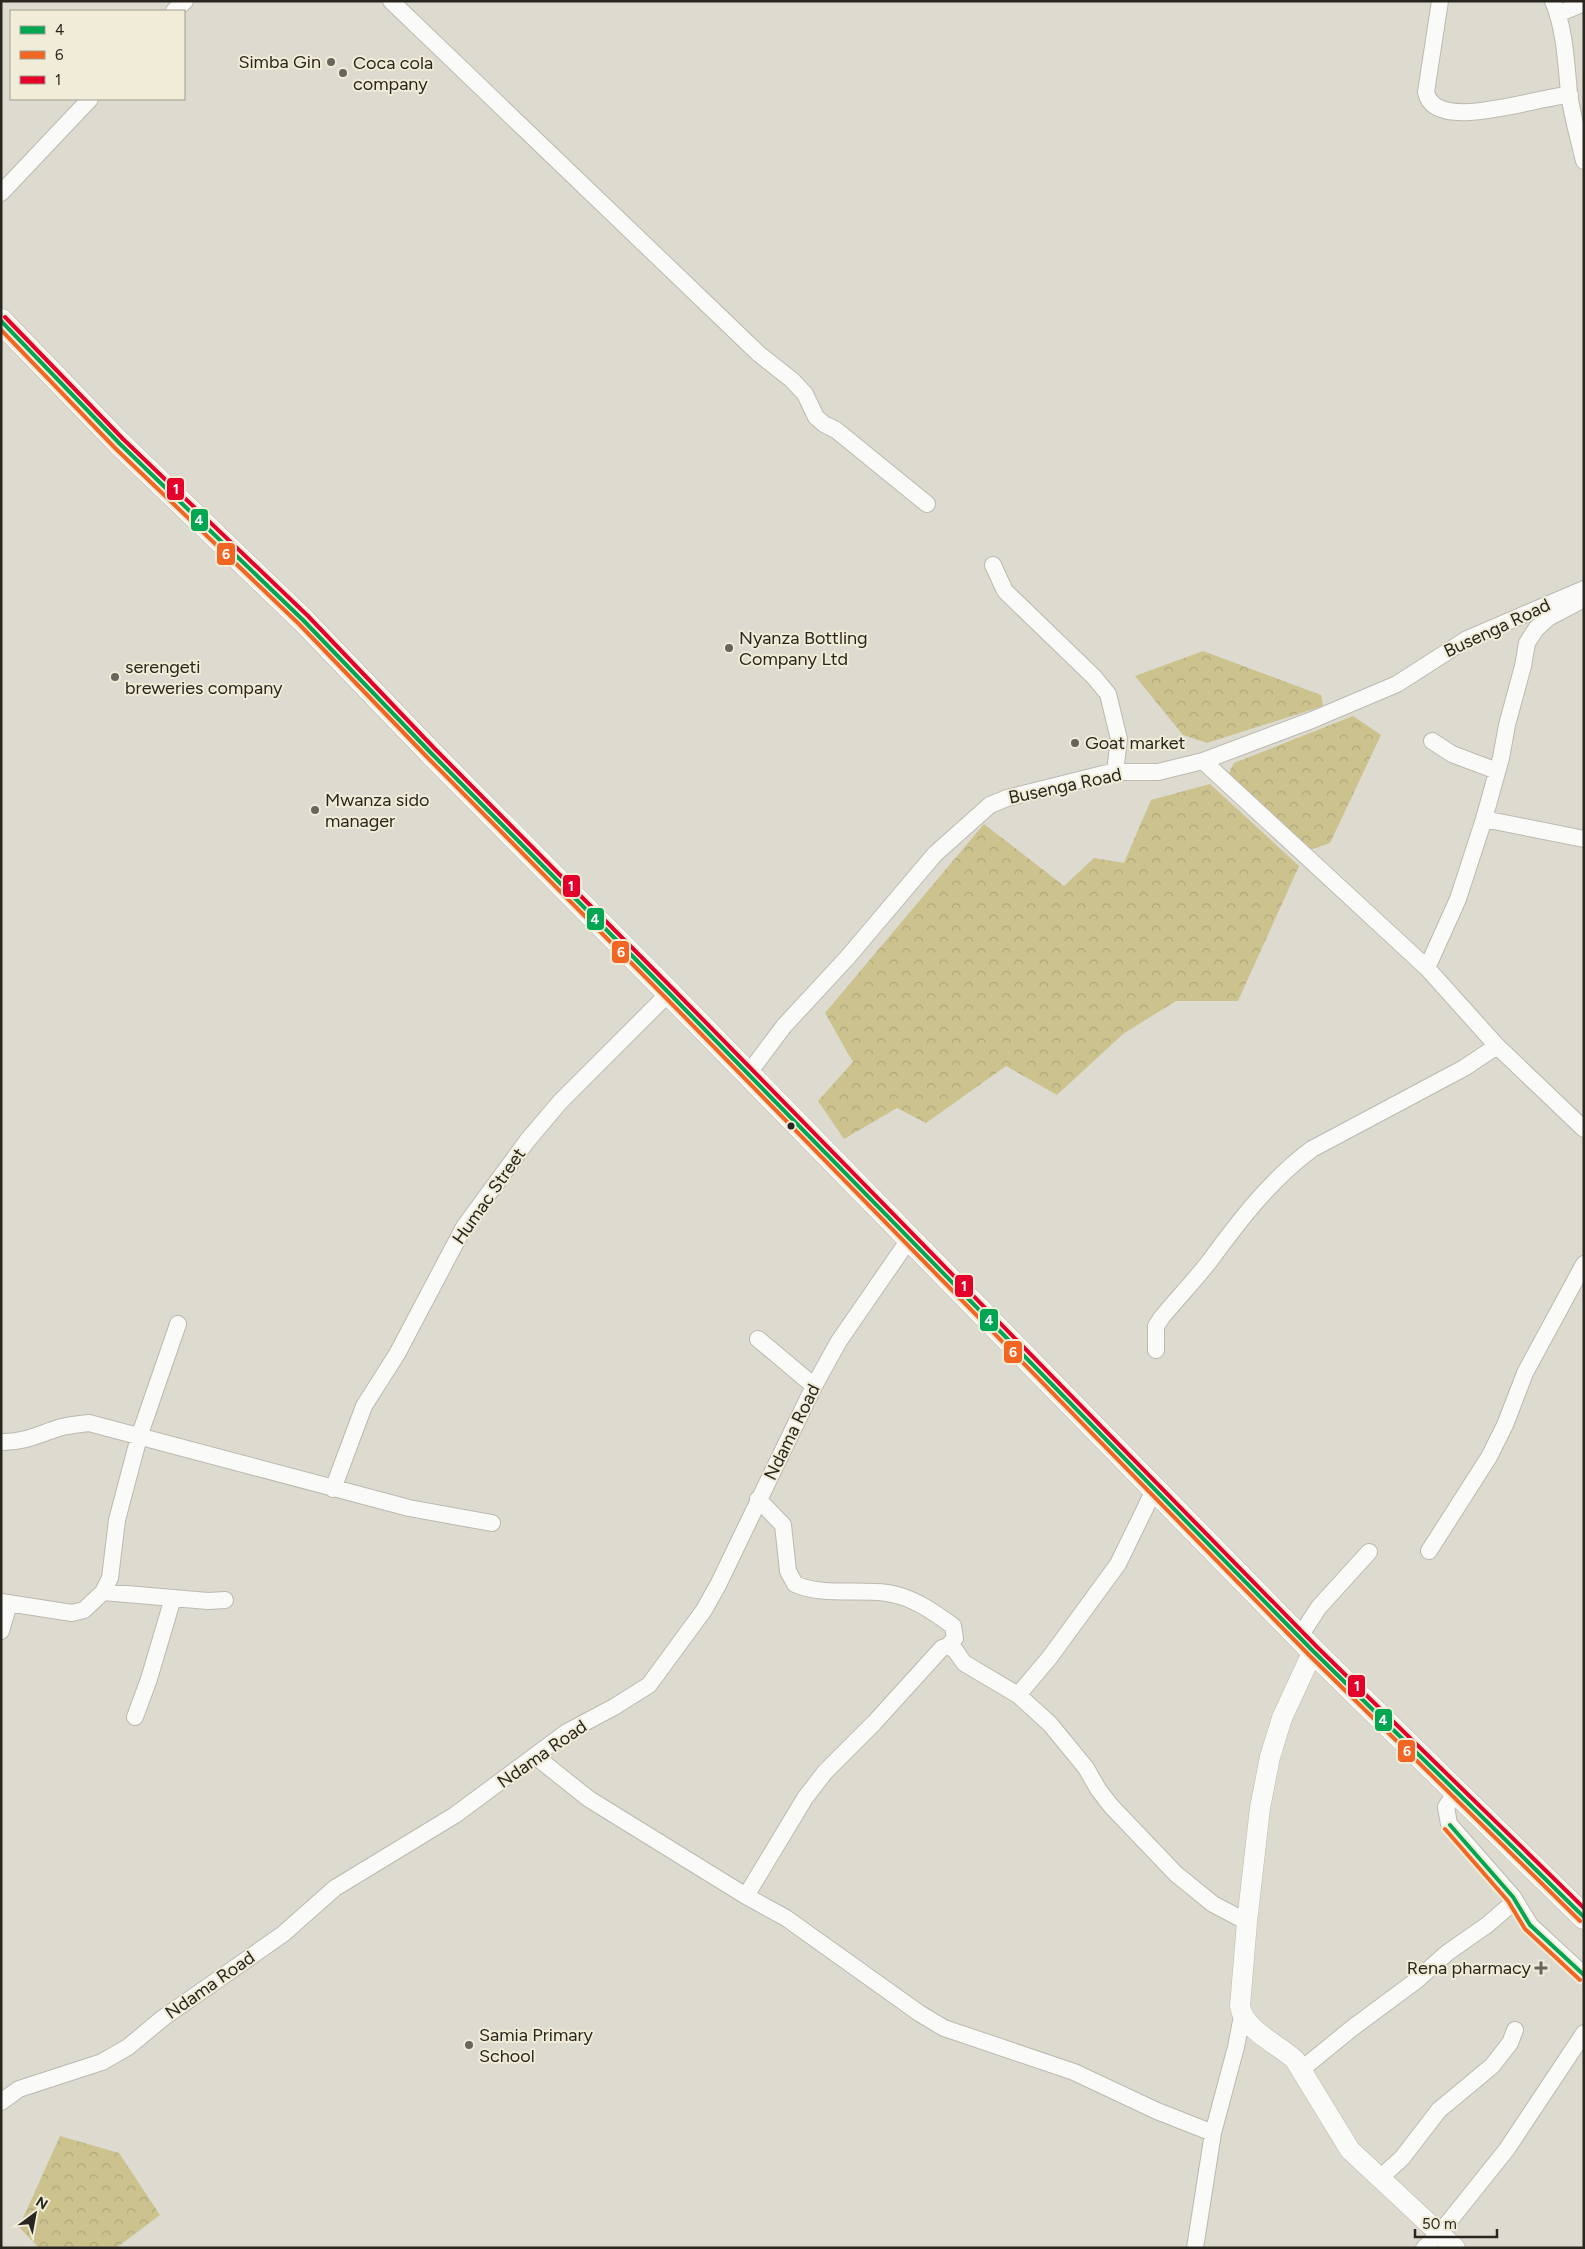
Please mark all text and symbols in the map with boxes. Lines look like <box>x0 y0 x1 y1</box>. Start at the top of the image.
legend <box>10 10 185 100</box>
text: 4 <box>55 21 64 39</box>
text: 6 <box>55 46 64 64</box>
place label: Simba Gin <box>238 51 321 73</box>
place label: Coca cola company <box>353 52 433 95</box>
marker: Simba Gin <box>325 56 337 68</box>
marker: Coca cola company <box>337 67 349 79</box>
text: 1 <box>55 71 61 89</box>
line badge: 1 <box>166 477 185 501</box>
text: 1 <box>173 481 179 498</box>
line badge: 4 <box>190 508 209 532</box>
text: 4 <box>195 512 204 529</box>
line badge: 6 <box>216 542 236 566</box>
text: 6 <box>222 546 230 563</box>
street label: Busenga Road <box>1440 594 1554 662</box>
place label: Nyanza Bottling Company Ltd <box>739 627 868 670</box>
marker: Nyanza Bottling Company Ltd <box>723 642 735 654</box>
place label: serengeti breweries company <box>125 656 283 699</box>
marker: serengeti breweries company <box>109 671 121 683</box>
place label: Goat market <box>1085 732 1185 754</box>
marker: Goat market <box>1069 737 1081 749</box>
street label: Busenga Road <box>1007 763 1123 809</box>
place label: Mwanza sido manager <box>325 789 429 832</box>
marker: Mwanza sido manager <box>309 804 321 816</box>
line badge: 1 <box>562 874 581 898</box>
text: 1 <box>568 878 574 895</box>
line badge: 4 <box>586 907 605 931</box>
text: 4 <box>591 911 600 928</box>
line badge: 6 <box>611 940 630 964</box>
text: 6 <box>617 944 625 961</box>
unlabelled marker <box>786 1121 796 1131</box>
street label: Humac Street <box>448 1143 530 1248</box>
line badge: 1 <box>954 1274 974 1298</box>
text: 1 <box>961 1278 967 1295</box>
line badge: 4 <box>979 1308 999 1332</box>
text: 4 <box>985 1312 994 1329</box>
line badge: 6 <box>1003 1340 1023 1364</box>
text: 6 <box>1009 1344 1017 1361</box>
street label: Ndama Road <box>759 1380 825 1484</box>
line badge: 1 <box>1347 1674 1366 1698</box>
text: 1 <box>1354 1678 1360 1695</box>
line badge: 4 <box>1374 1708 1393 1732</box>
text: 4 <box>1379 1712 1388 1729</box>
street label: Ndama Road <box>493 1715 591 1793</box>
line badge: 6 <box>1397 1739 1416 1763</box>
text: 6 <box>1403 1743 1411 1760</box>
street label: Ndama Road <box>161 1946 259 2024</box>
place label: Rena pharmacy <box>1407 1957 1532 1979</box>
marker: Rena pharmacy <box>1535 1962 1547 1974</box>
place label: Samia Primary School <box>479 2024 594 2067</box>
marker: Samia Primary School <box>463 2039 475 2051</box>
north arrow <box>10 2189 60 2239</box>
text: N <box>33 2193 51 2213</box>
scale bar <box>1415 2206 1498 2238</box>
text: 50 m <box>1422 2215 1457 2233</box>

